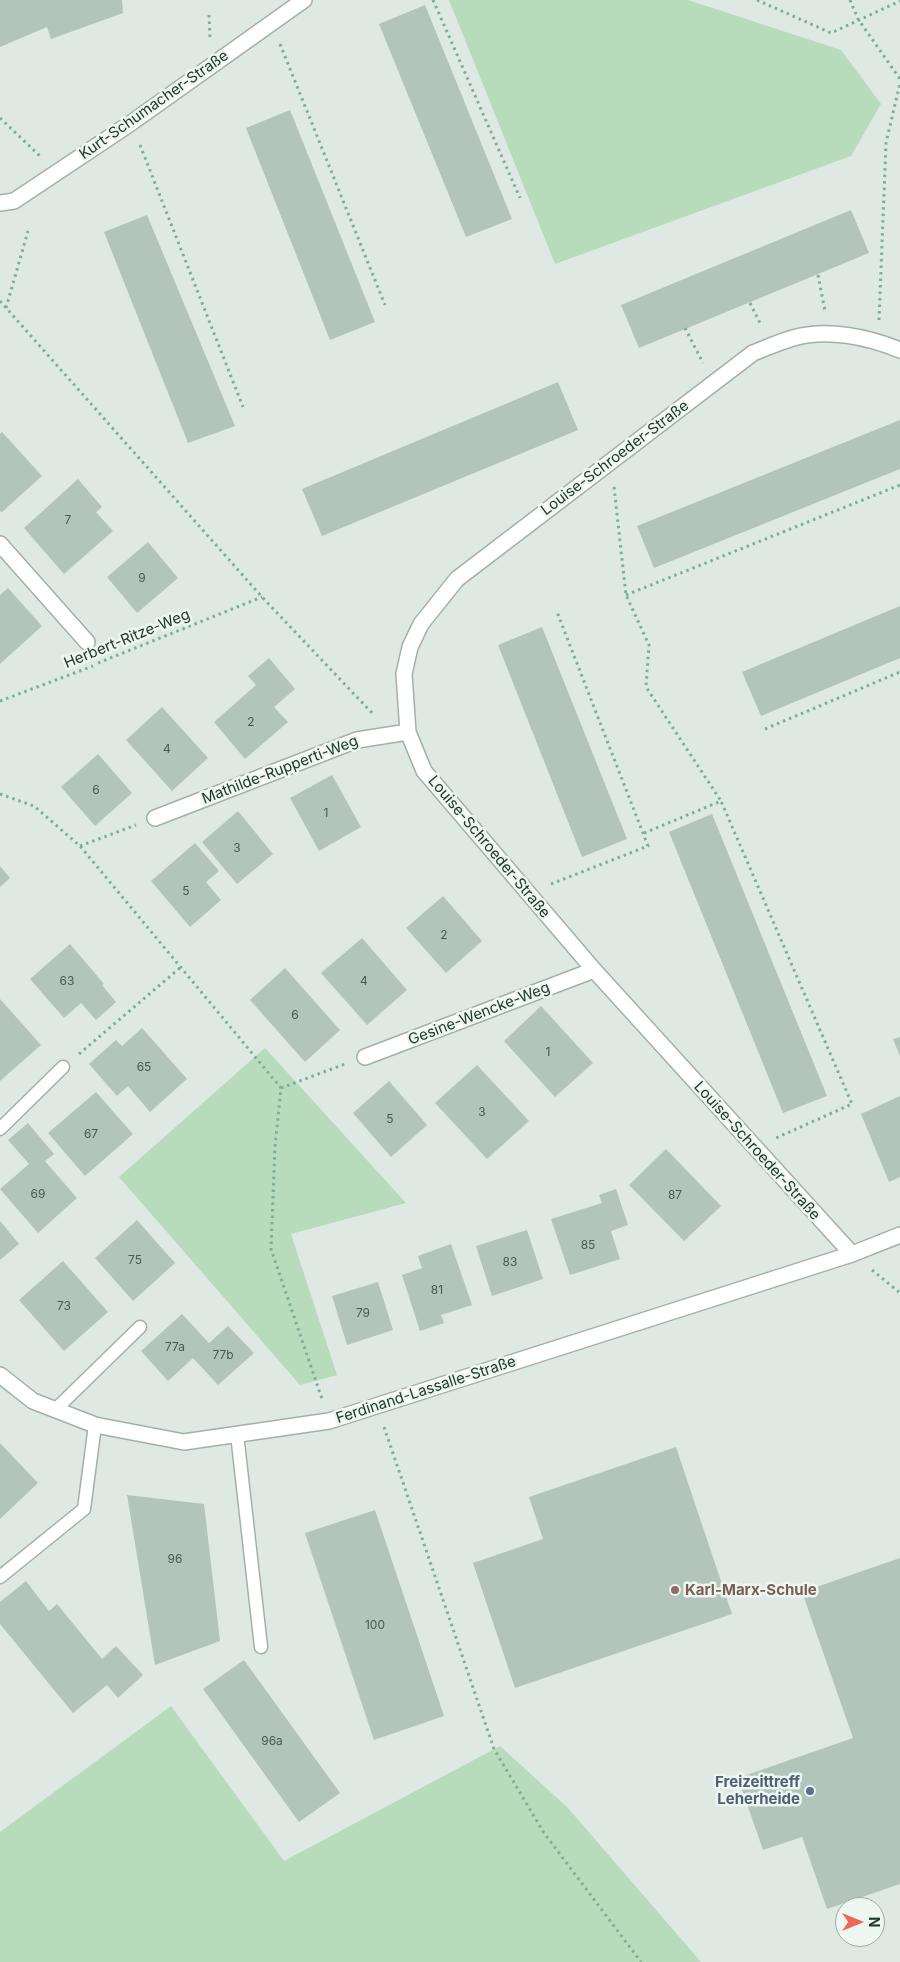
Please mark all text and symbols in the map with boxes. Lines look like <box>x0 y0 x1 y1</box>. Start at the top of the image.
street label: Kurt-Schumacher-Straße <box>76 47 232 163</box>
street label: Louise-Schroeder-Straße <box>538 397 692 519</box>
house number: 7 <box>65 513 71 527</box>
house number: 9 <box>138 571 146 585</box>
street label: Herbert-Ritze-Weg <box>61 606 193 672</box>
house number: 2 <box>247 715 255 729</box>
street label: Mathilde-Rupperti-Weg <box>199 732 361 808</box>
house number: 4 <box>163 742 171 756</box>
street label: Louise-Schroeder-Straße <box>424 772 554 922</box>
house number: 6 <box>92 783 100 797</box>
house number: 1 <box>324 806 328 820</box>
house number: 3 <box>233 841 241 855</box>
house number: 5 <box>182 884 190 898</box>
house number: 2 <box>440 928 448 942</box>
house number: 63 <box>60 974 74 988</box>
house number: 4 <box>360 974 368 988</box>
street label: Gesine-Wencke-Weg <box>406 979 552 1049</box>
house number: 6 <box>291 1008 299 1022</box>
house number: 1 <box>546 1045 550 1059</box>
house number: 65 <box>137 1060 151 1074</box>
street label: Louise-Schroeder-Straße <box>690 1078 824 1224</box>
house number: 3 <box>478 1105 486 1119</box>
house number: 5 <box>386 1112 394 1126</box>
house number: 67 <box>84 1127 98 1141</box>
house number: 69 <box>31 1187 45 1201</box>
house number: 87 <box>668 1188 682 1202</box>
house number: 85 <box>581 1238 595 1252</box>
house number: 75 <box>128 1253 142 1267</box>
house number: 83 <box>503 1255 517 1269</box>
house number: 81 <box>431 1283 443 1297</box>
house number: 73 <box>57 1299 71 1313</box>
house number: 79 <box>356 1306 370 1320</box>
house number: 77a <box>165 1340 185 1354</box>
house number: 77b <box>212 1348 234 1362</box>
street label: Ferdinand-Lassalle-Straße <box>334 1352 518 1428</box>
house number: 96 <box>168 1552 182 1566</box>
place label: Karl-Marx-Schule <box>685 1581 817 1599</box>
marker: Karl-Marx-Schule <box>669 1584 681 1596</box>
house number: 100 <box>365 1618 385 1632</box>
house number: 96a <box>261 1734 283 1748</box>
place label: Freizeittreff Leherheide <box>715 1773 800 1808</box>
marker: Freizeittreff Leherheide <box>804 1785 816 1797</box>
north arrow <box>835 1897 885 1947</box>
text: N <box>866 1917 883 1927</box>

